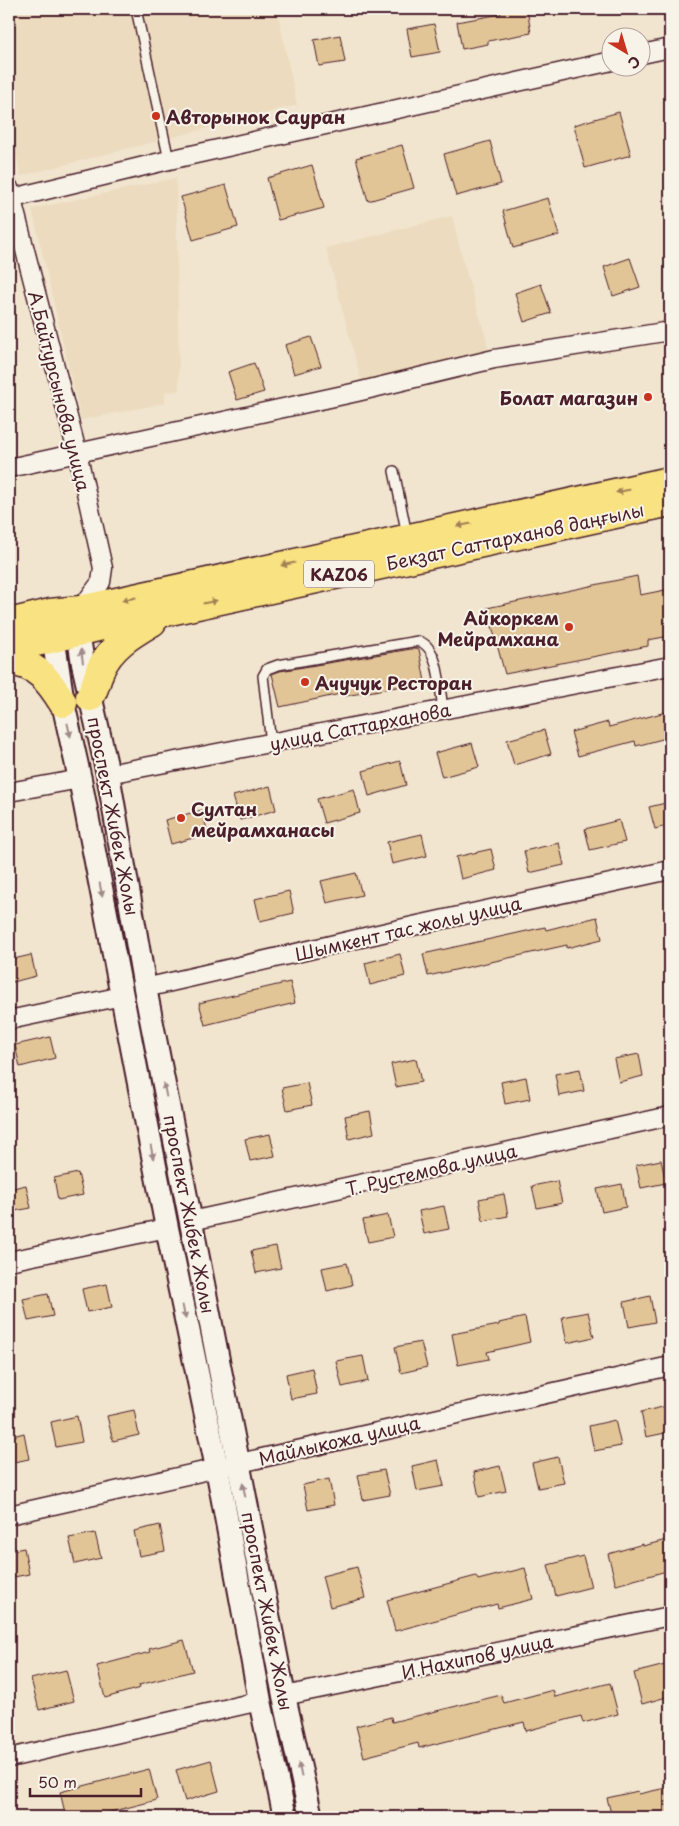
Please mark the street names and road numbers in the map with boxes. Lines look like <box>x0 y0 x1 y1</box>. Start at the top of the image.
street label: А.Байтурсынова улица <box>22 288 98 495</box>
street label: Бекзат Саттарханов даңғылы <box>384 495 646 577</box>
road number: KАZ06 <box>304 560 374 588</box>
street label: улица Саттарханова <box>267 695 454 757</box>
street label: проспект Жибек Жолы <box>81 714 147 918</box>
street label: Шымкент тас жолы улица <box>292 889 525 967</box>
street label: проспект Жибек Жолы <box>157 1112 223 1316</box>
street label: Т. Рустемова улица <box>343 1136 520 1202</box>
street label: Майлыкожа улица <box>256 1408 423 1472</box>
street label: проспект Жибек Жолы <box>235 1509 301 1713</box>
street label: И.Нахипов улица <box>399 1627 556 1685</box>

